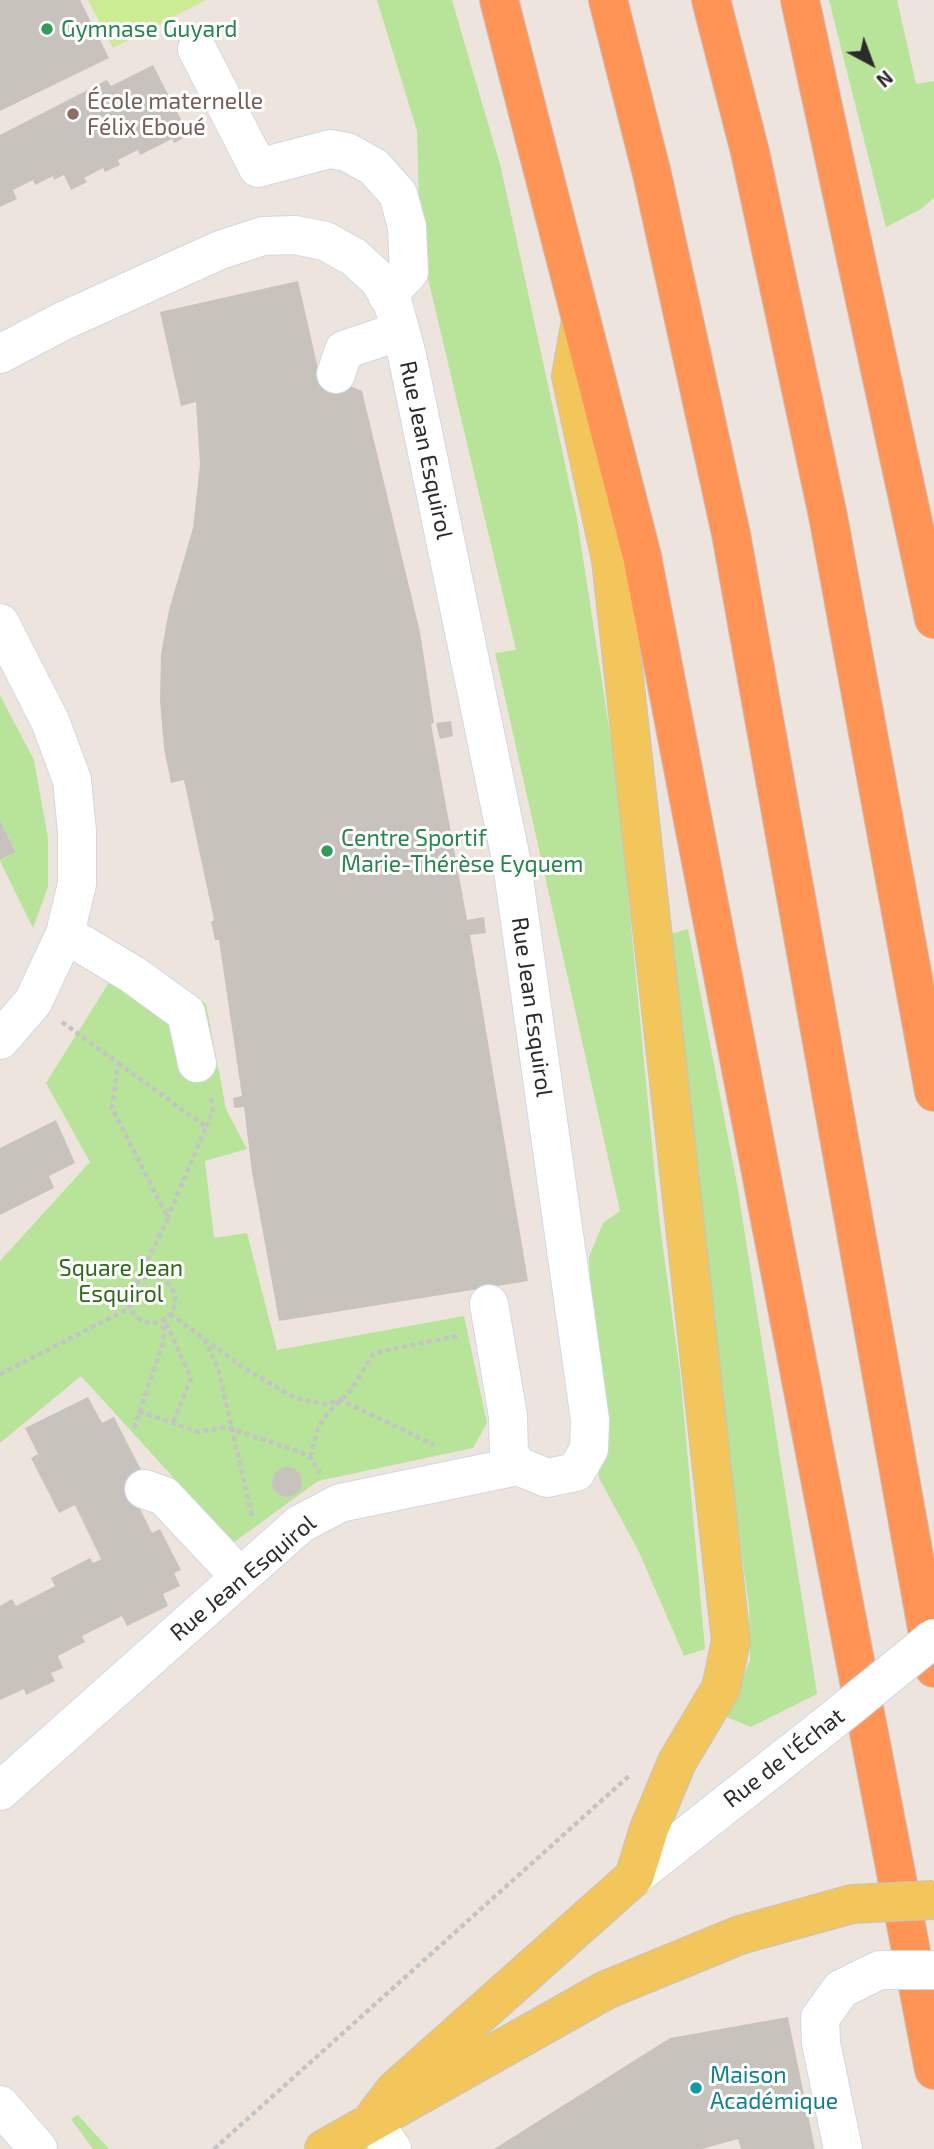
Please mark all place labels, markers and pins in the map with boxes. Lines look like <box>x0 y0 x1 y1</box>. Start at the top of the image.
place label: Gymnase Guyard <box>61 15 237 43</box>
marker: Gymnase Guyard <box>39 21 55 37</box>
place label: École maternelle Félix Eboué <box>87 87 263 141</box>
marker: École maternelle Félix Eboué <box>65 106 81 122</box>
place label: Centre Sportif Marie-Thérèse Eyquem <box>341 824 583 878</box>
marker: Centre Sportif Marie-Thérèse Eyquem <box>319 843 335 859</box>
place label: Maison Académique <box>710 2061 838 2115</box>
marker: Maison Académique <box>688 2080 704 2096</box>

